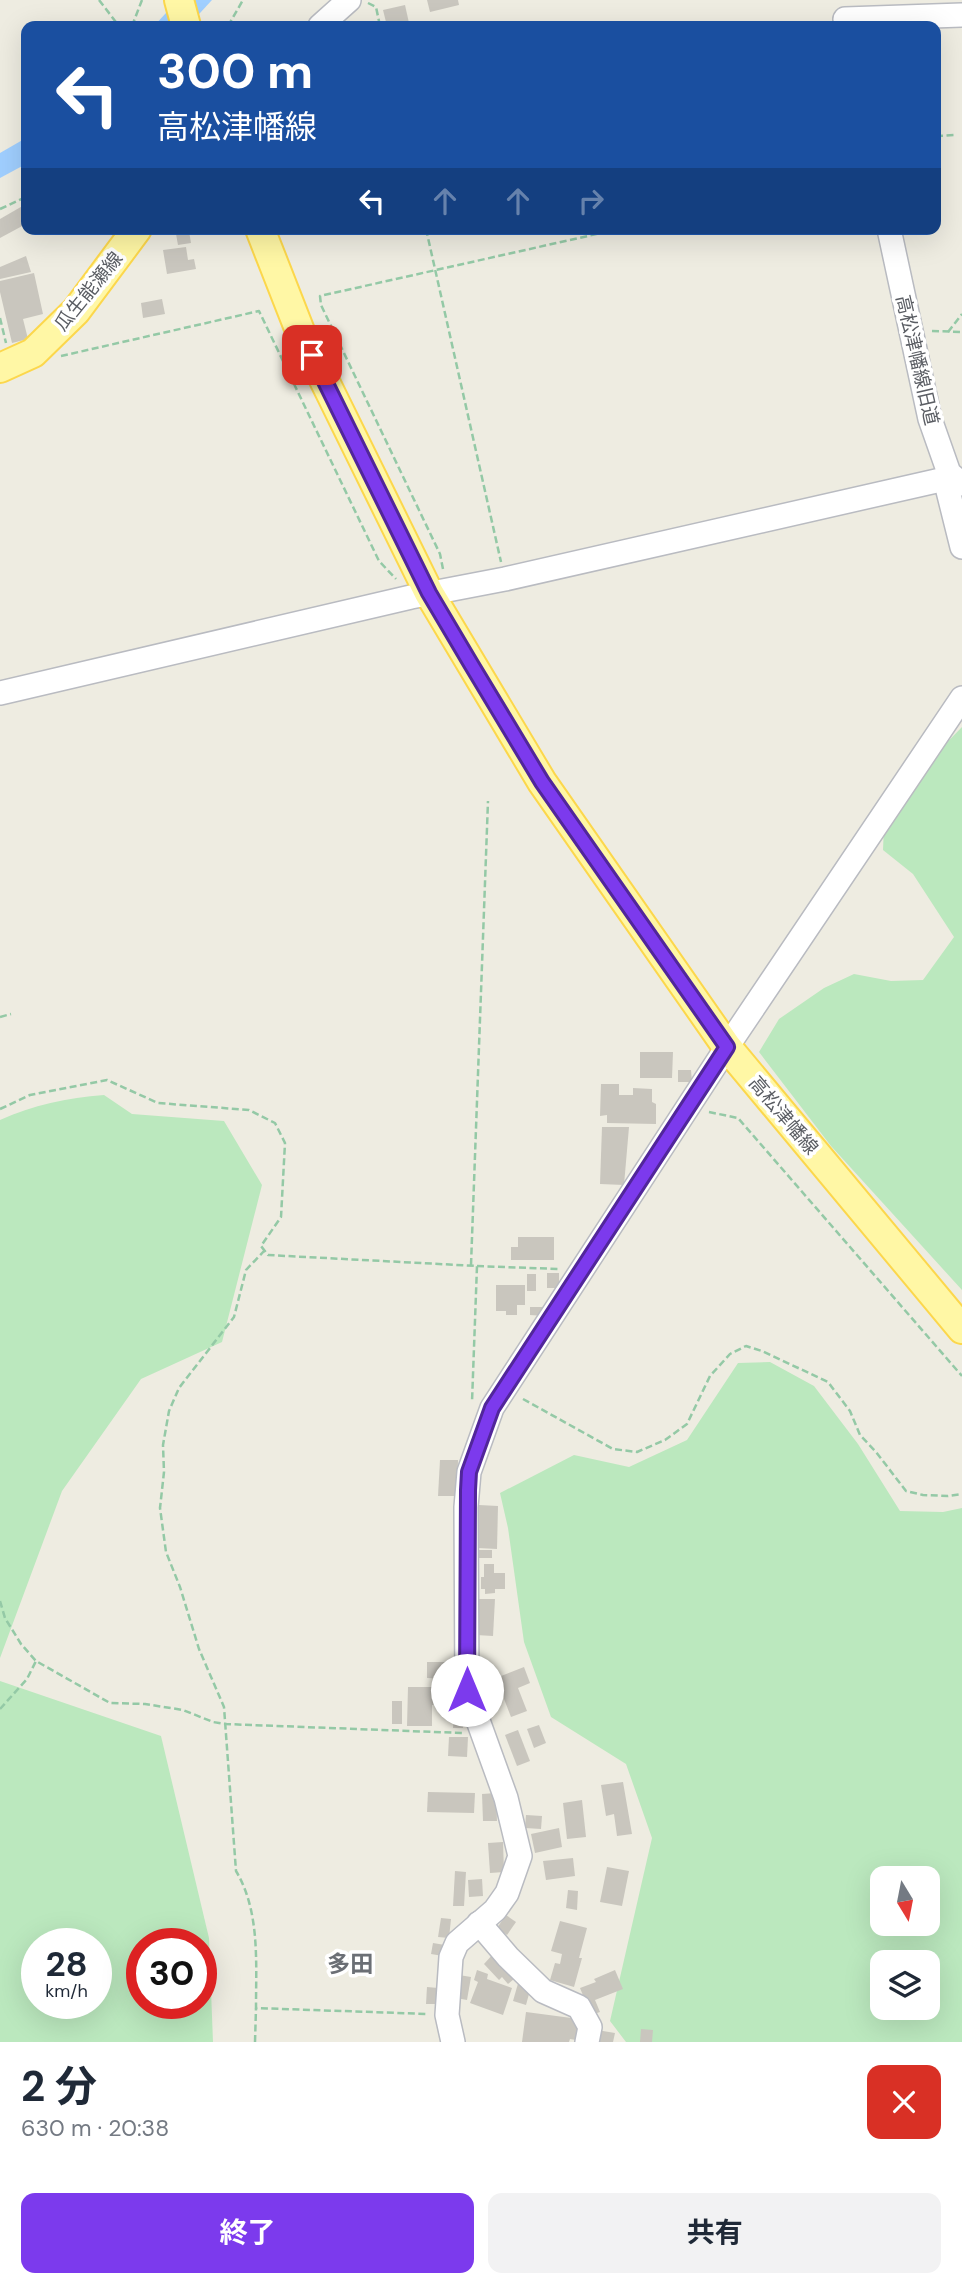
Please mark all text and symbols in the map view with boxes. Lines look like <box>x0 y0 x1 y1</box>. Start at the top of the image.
text: 300 m <box>157 39 313 103</box>
icon: left <box>42 49 133 140</box>
text: 高松津幡線 <box>157 106 317 148</box>
icon: left <box>353 182 391 220</box>
icon: ahead <box>426 182 464 220</box>
icon: ahead <box>499 182 537 220</box>
icon: right <box>572 182 610 220</box>
street label: 瓜生能瀬線 <box>49 247 128 336</box>
street label: 高松津幡線旧道 <box>890 292 945 428</box>
pin <box>282 325 342 385</box>
icon: arrive <box>293 336 331 374</box>
street label: 高松津幡線 <box>744 1071 824 1160</box>
position arrow <box>430 1653 504 1727</box>
north arrow <box>870 1866 940 1936</box>
map controls <box>870 1866 940 2020</box>
speed limit sign: 30 <box>126 1928 217 2019</box>
text: 28 <box>45 1941 88 1987</box>
district label: 多田 <box>327 1949 373 1979</box>
button: layers <box>870 1950 940 2020</box>
text: km/h <box>45 1979 88 2003</box>
text: 2 分 <box>21 2059 97 2114</box>
button: close <box>867 2065 941 2139</box>
text: 630 m · 20:38 <box>21 2113 169 2143</box>
button: 終了 <box>21 2193 474 2273</box>
button: 共有 <box>488 2193 941 2273</box>

